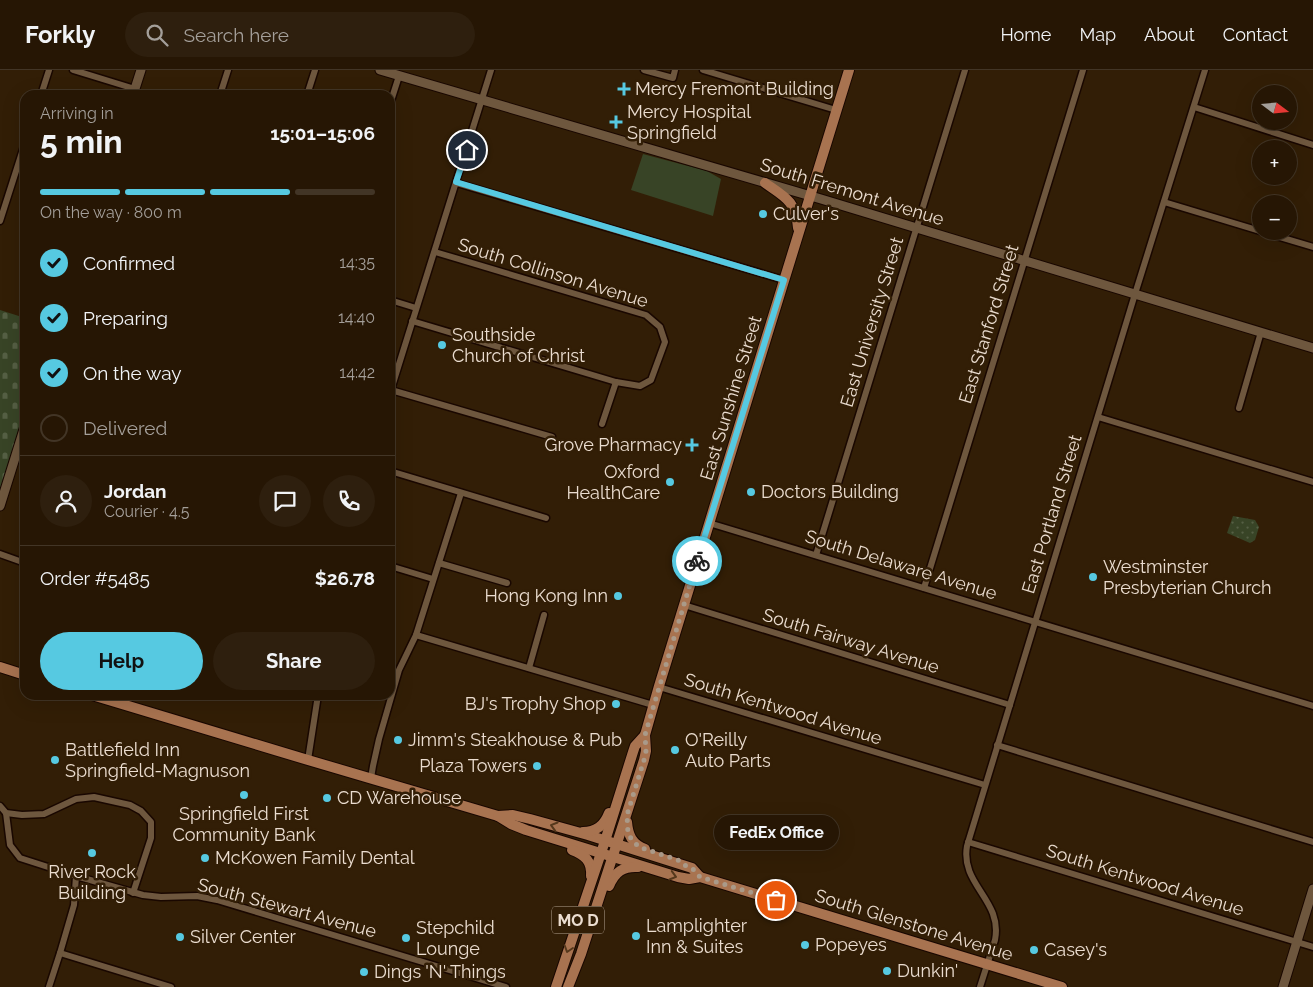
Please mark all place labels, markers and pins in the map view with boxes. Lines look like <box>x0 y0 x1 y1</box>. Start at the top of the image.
place label: Mercy Fremont Building <box>635 78 834 99</box>
marker: Mercy Fremont Building <box>617 82 631 96</box>
place label: Mercy Hospital Springfield <box>627 101 751 143</box>
marker: Mercy Hospital Springfield <box>609 115 623 129</box>
pin <box>446 129 488 171</box>
place label: Culver's <box>773 203 839 224</box>
marker: Culver's <box>757 208 769 220</box>
place label: Southside Church of Christ <box>452 324 585 366</box>
marker: Southside Church of Christ <box>436 339 448 351</box>
place label: Grove Pharmacy <box>545 434 682 455</box>
marker: Grove Pharmacy <box>686 439 698 451</box>
place label: Oxford HealthCare <box>566 461 660 503</box>
marker: Oxford HealthCare <box>664 476 676 488</box>
place label: Doctors Building <box>761 481 899 502</box>
marker: Doctors Building <box>745 486 757 498</box>
place label: Westminster Presbyterian Church <box>1103 556 1272 598</box>
marker: Westminster Presbyterian Church <box>1087 571 1099 583</box>
place label: Hong Kong Inn <box>485 585 608 606</box>
marker: Hong Kong Inn <box>612 590 624 602</box>
place label: BJ's Trophy Shop <box>465 693 606 714</box>
marker: BJ's Trophy Shop <box>610 698 622 710</box>
place label: Jimm's Steakhouse & Pub <box>408 729 622 750</box>
place label: O'Reilly Auto Parts <box>685 729 771 771</box>
marker: Jimm's Steakhouse & Pub <box>392 734 404 746</box>
place label: Battlefield Inn Springfield-Magnuson <box>65 739 250 781</box>
marker: O'Reilly Auto Parts <box>669 744 681 756</box>
marker: Battlefield Inn Springfield-Magnuson <box>49 754 61 766</box>
place label: Plaza Towers <box>419 755 527 776</box>
marker: Plaza Towers <box>531 760 543 772</box>
place label: CD Warehouse <box>337 787 462 808</box>
marker: Springfield First Community Bank <box>238 789 250 801</box>
marker: CD Warehouse <box>321 792 333 804</box>
place label: Springfield First Community Bank <box>173 803 316 845</box>
callout: FedEx Office <box>714 815 838 850</box>
marker: River Rock Building <box>86 847 98 859</box>
place label: McKowen Family Dental <box>215 847 415 868</box>
marker: McKowen Family Dental <box>199 852 211 864</box>
place label: River Rock Building <box>48 861 136 903</box>
pin <box>755 879 797 921</box>
place label: Lamplighter Inn & Suites <box>646 915 748 957</box>
place label: Stepchild Lounge <box>416 917 495 959</box>
place label: Silver Center <box>190 926 297 947</box>
marker: Lamplighter Inn & Suites <box>630 930 642 942</box>
marker: Silver Center <box>174 931 186 943</box>
marker: Stepchild Lounge <box>400 932 412 944</box>
place label: Popeyes <box>815 934 887 955</box>
marker: Popeyes <box>799 939 811 951</box>
place label: Casey's <box>1044 939 1107 960</box>
marker: Casey's <box>1028 944 1040 956</box>
place label: Dunkin' <box>897 960 958 981</box>
place label: Dings 'N' Things <box>374 961 506 982</box>
marker: Dunkin' <box>881 965 893 977</box>
marker: Dings 'N' Things <box>358 966 370 978</box>

